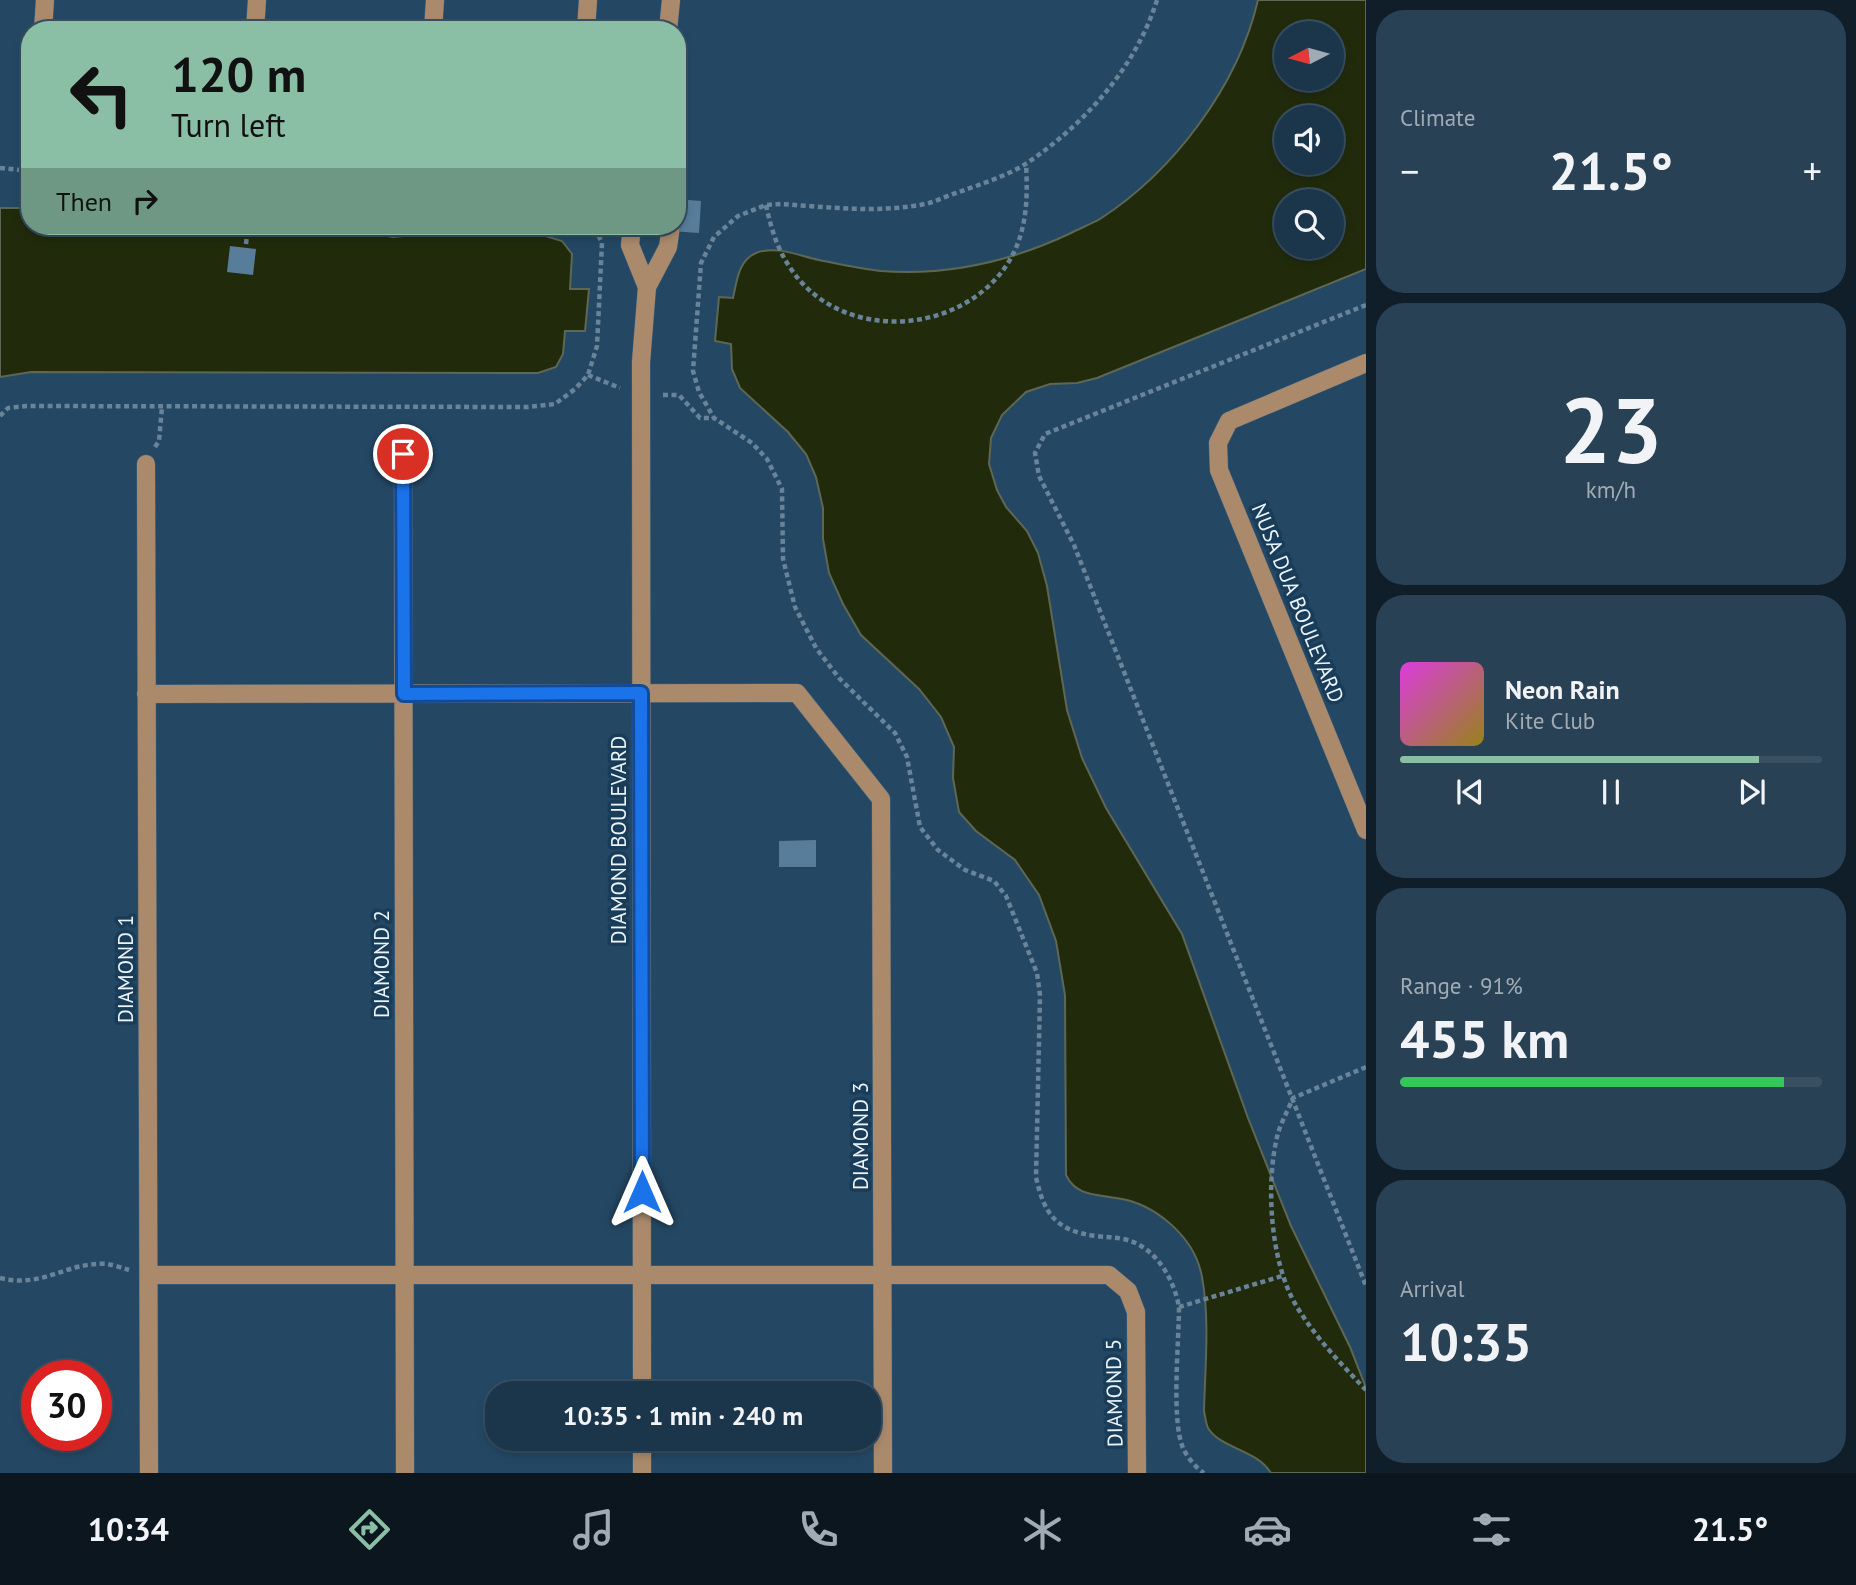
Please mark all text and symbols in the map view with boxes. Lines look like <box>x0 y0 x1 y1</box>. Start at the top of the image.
north arrow <box>1274 21 1344 91</box>
map controls <box>1274 21 1344 259</box>
text: 120 m <box>171 42 306 106</box>
icon: left <box>56 49 147 140</box>
text: Climate <box>1400 103 1475 132</box>
text: Turn left <box>171 104 286 146</box>
button: sound <box>1274 105 1344 175</box>
text: 21.5° <box>1549 137 1673 204</box>
text: − <box>1400 146 1419 195</box>
text: + <box>1803 146 1822 195</box>
icon: right <box>126 182 164 220</box>
text: Then <box>56 185 112 218</box>
button: search <box>1274 189 1344 259</box>
text: 23 <box>1559 370 1663 488</box>
pin <box>373 424 433 484</box>
icon: arrive <box>384 435 422 473</box>
text: km/h <box>1586 475 1636 504</box>
street label: NUSA DUA BOULEVARD <box>1246 499 1350 707</box>
text: Neon Rain <box>1505 673 1620 706</box>
text: Kite Club <box>1505 706 1595 735</box>
street label: DIAMOND BOULEVARD <box>605 736 632 944</box>
icon: previous <box>1451 773 1489 811</box>
icon: pause <box>1592 773 1630 811</box>
icon: next <box>1733 773 1771 811</box>
street label: DIAMOND 2 <box>368 910 395 1018</box>
street label: DIAMOND 1 <box>112 915 139 1023</box>
text: Range · 91% <box>1400 971 1523 1000</box>
text: 455 km <box>1400 1005 1569 1072</box>
street label: DIAMOND 3 <box>847 1082 874 1190</box>
position arrow <box>605 1155 679 1229</box>
text: Arrival <box>1400 1274 1464 1303</box>
text: 10:35 <box>1400 1308 1532 1375</box>
street label: DIAMOND 5 <box>1100 1339 1128 1447</box>
speed limit sign: 30 <box>21 1360 112 1451</box>
text: 10:35 · 1 min · 240 m <box>563 1399 803 1432</box>
icon: directions <box>345 1505 394 1554</box>
icon: music <box>569 1505 618 1554</box>
icon: phone <box>794 1505 843 1554</box>
icon: climate <box>1018 1505 1067 1554</box>
icon: car <box>1243 1505 1292 1554</box>
icon: filters <box>1467 1505 1516 1554</box>
text: 10:34 <box>88 1508 169 1550</box>
text: 21.5° <box>1692 1508 1768 1550</box>

